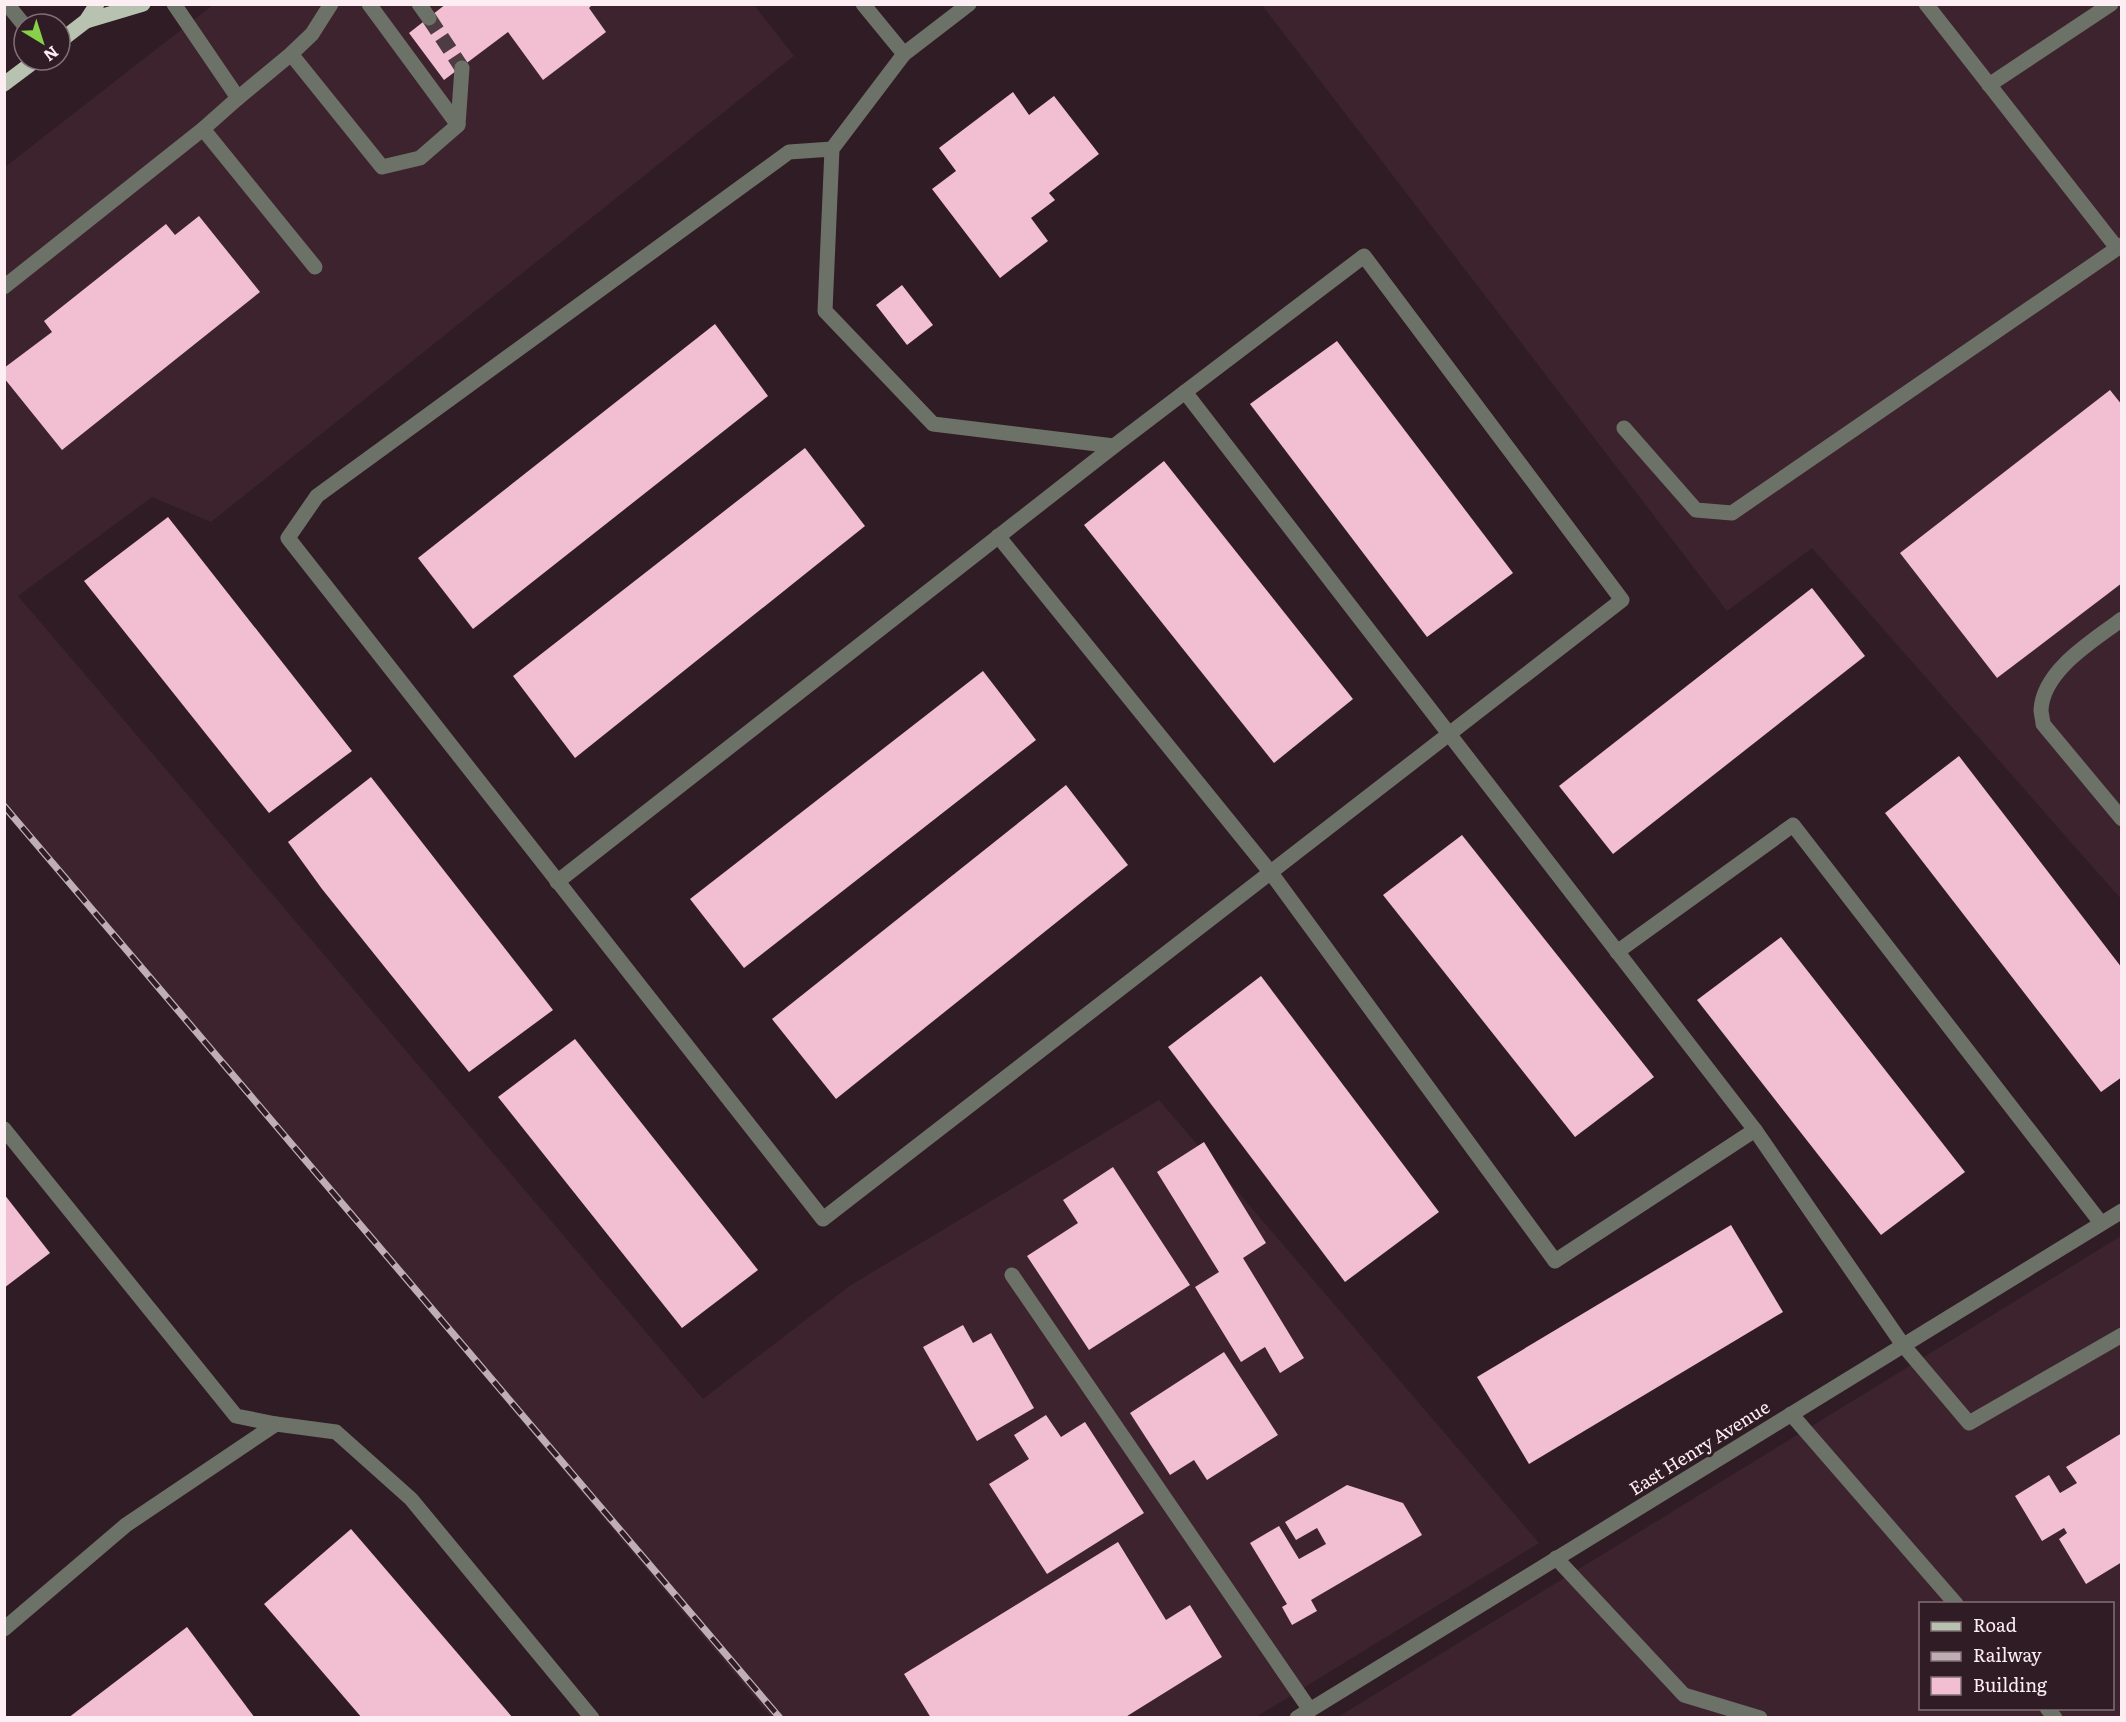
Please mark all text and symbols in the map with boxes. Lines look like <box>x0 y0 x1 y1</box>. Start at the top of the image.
north arrow <box>12 12 72 72</box>
text: N <box>39 41 65 68</box>
street label: East Henry Avenue <box>1623 1393 1775 1501</box>
legend <box>1919 1602 2114 1710</box>
text: Road <box>1973 1611 2017 1638</box>
text: Railway <box>1973 1641 2042 1668</box>
text: Building <box>1973 1671 2048 1698</box>

